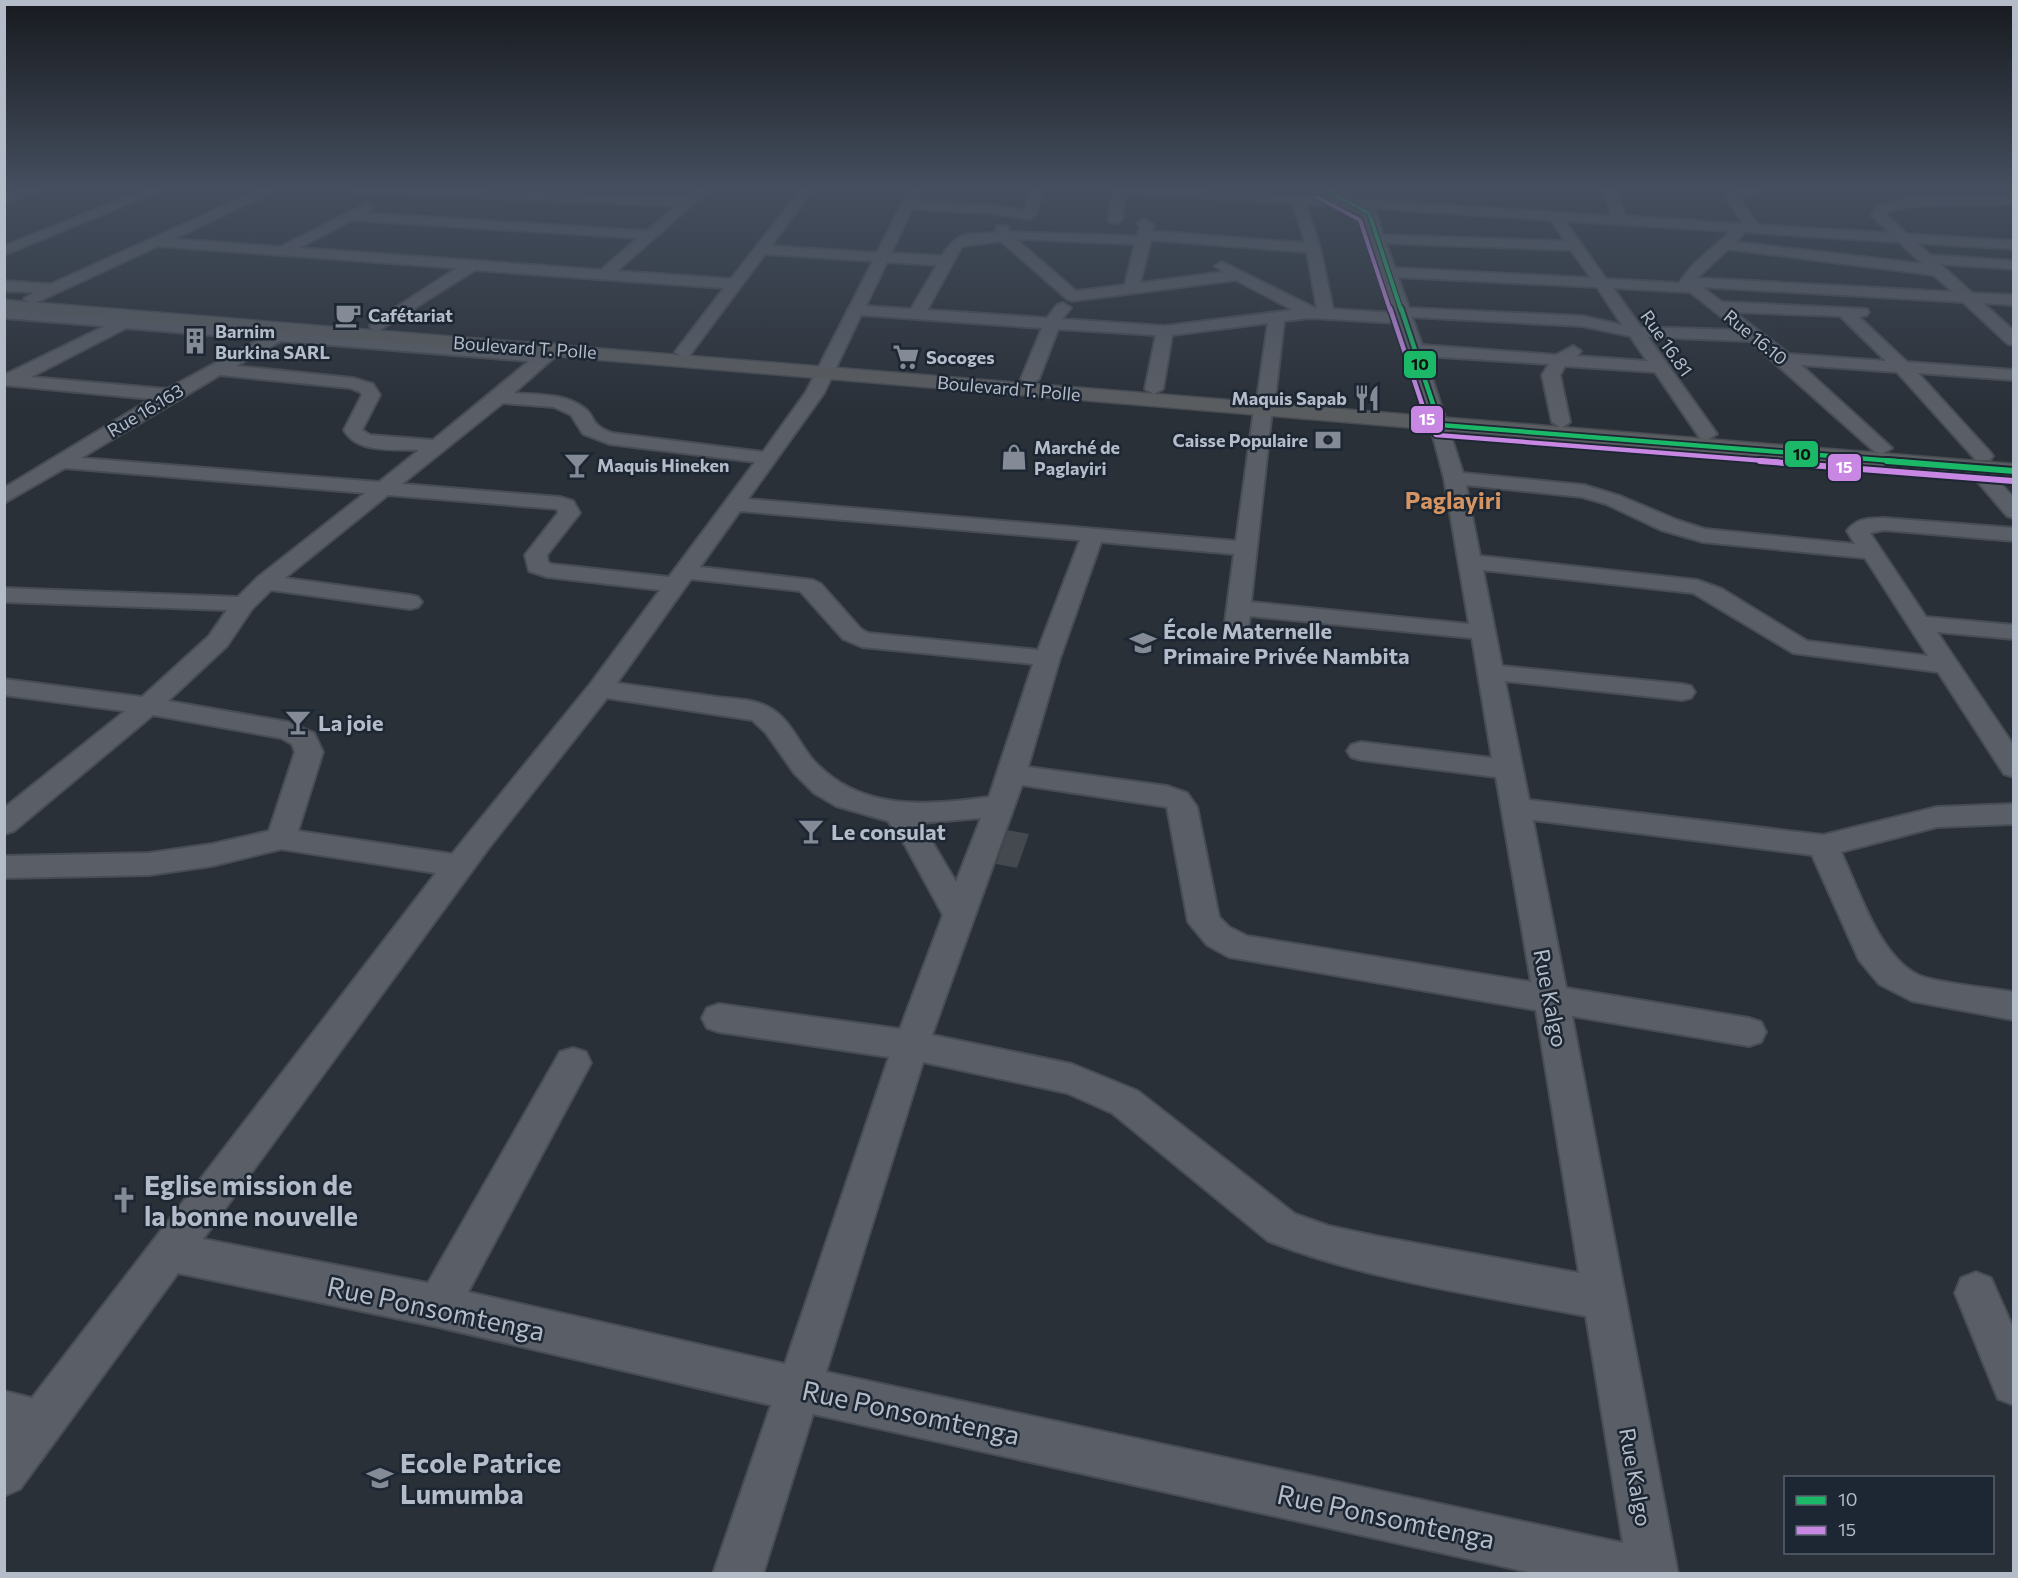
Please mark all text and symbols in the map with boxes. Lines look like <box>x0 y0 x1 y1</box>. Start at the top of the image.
cafe icon: Cafétariat <box>333 300 363 330</box>
place label: Cafétariat <box>368 304 453 326</box>
street label: Rue 16.10 <box>1720 305 1792 369</box>
street label: Rue 16.81 <box>1636 306 1698 380</box>
place label: Barnim Burkina SARL <box>215 320 330 363</box>
building icon: Barnim Burkina SARL <box>180 326 210 356</box>
street label: Boulevard T. Polle <box>453 331 597 363</box>
supermarket icon: Socoges <box>891 342 921 372</box>
place label: Socoges <box>926 346 995 368</box>
line badge: 10 <box>1403 350 1437 379</box>
text: 10 <box>1411 354 1429 373</box>
street label: Boulevard T. Polle <box>936 371 1082 405</box>
street label: Rue 16.163 <box>103 379 187 441</box>
restaurant icon: Maquis Sapab <box>1352 383 1382 413</box>
place label: Maquis Sapab <box>1232 387 1347 409</box>
line badge: 15 <box>1410 405 1444 434</box>
text: 15 <box>1419 409 1435 428</box>
bank icon: Caisse Populaire <box>1313 425 1343 455</box>
place label: Caisse Populaire <box>1172 429 1308 451</box>
place label: Marché de Paglayiri <box>1034 436 1120 479</box>
line badge: 10 <box>1784 440 1819 468</box>
shop icon: Marché de Paglayiri <box>999 442 1029 472</box>
text: 10 <box>1793 444 1811 463</box>
bar icon: Maquis Hineken <box>562 450 592 480</box>
line badge: 15 <box>1827 453 1862 482</box>
place label: Maquis Hineken <box>597 454 730 476</box>
text: 15 <box>1836 457 1852 476</box>
district label: Paglayiri <box>1405 485 1501 514</box>
place label: École Maternelle Primaire Privée Nambita <box>1163 617 1410 669</box>
school or university icon: École Maternelle Primaire Privée Nambita <box>1128 628 1158 658</box>
bar icon: La joie <box>283 707 313 737</box>
place label: La joie <box>318 709 384 736</box>
bar icon: Le consulat <box>796 816 826 846</box>
place label: Le consulat <box>831 818 946 845</box>
street label: Rue Kalgo <box>1528 947 1574 1049</box>
place label: Eglise mission de la bonne nouvelle <box>144 1168 358 1232</box>
church icon: Eglise mission de la bonne nouvelle <box>109 1185 139 1215</box>
street label: Rue Ponsomtenga <box>324 1269 548 1347</box>
street label: Rue Ponsomtenga <box>799 1373 1023 1451</box>
street label: Rue Kalgo <box>1614 1426 1658 1528</box>
place label: Ecole Patrice Lumumba <box>400 1446 561 1510</box>
school or university icon: Ecole Patrice Lumumba <box>365 1463 395 1493</box>
legend <box>1784 1476 1994 1554</box>
street label: Rue Ponsomtenga <box>1274 1477 1498 1555</box>
text: 10 <box>1838 1488 1857 1510</box>
text: 15 <box>1838 1518 1856 1540</box>

